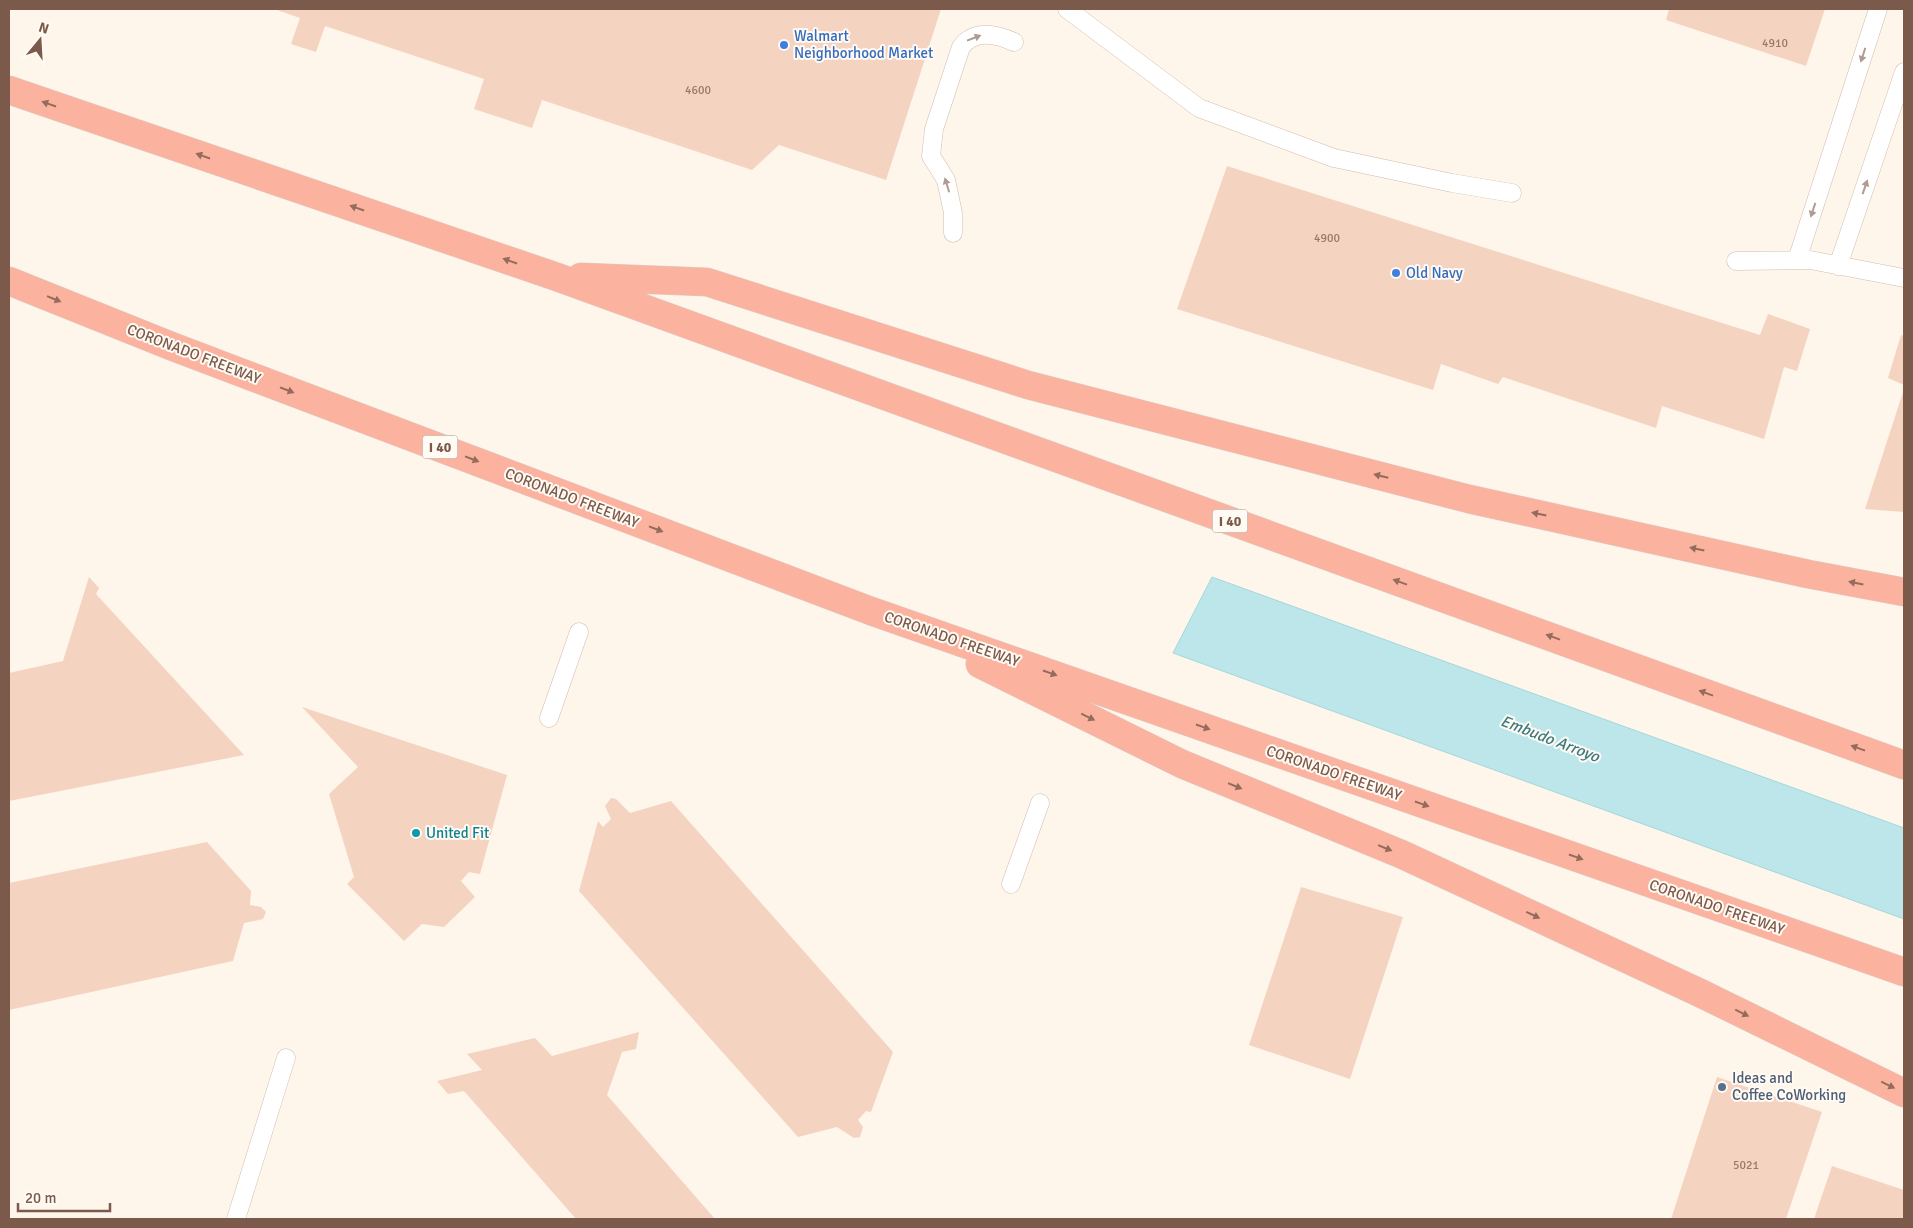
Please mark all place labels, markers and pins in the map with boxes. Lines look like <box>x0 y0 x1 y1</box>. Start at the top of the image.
place label: Walmart Neighborhood Market <box>794 27 933 62</box>
marker: Walmart Neighborhood Market <box>778 39 790 51</box>
place label: Old Navy <box>1406 264 1463 282</box>
marker: Old Navy <box>1390 267 1402 279</box>
place label: United Fit <box>426 824 489 842</box>
marker: United Fit <box>410 827 422 839</box>
place label: Ideas and Coffee CoWorking <box>1732 1069 1846 1104</box>
marker: Ideas and Coffee CoWorking <box>1716 1081 1728 1093</box>

